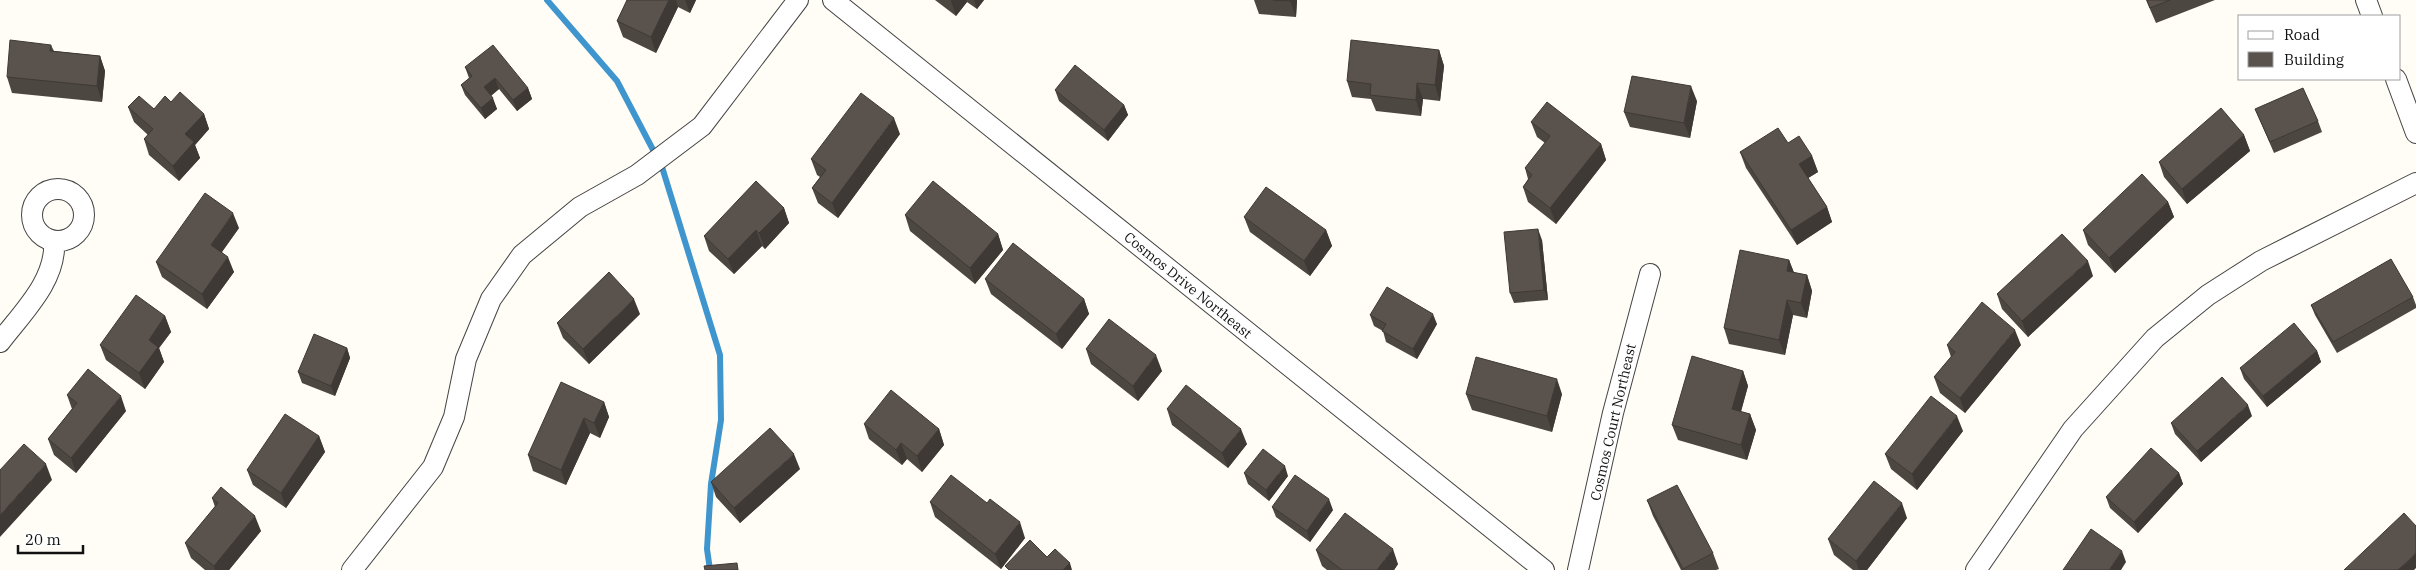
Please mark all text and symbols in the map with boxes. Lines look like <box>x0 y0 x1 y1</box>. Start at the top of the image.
legend <box>2238 15 2401 80</box>
text: Road <box>2284 25 2320 44</box>
text: Building <box>2284 50 2344 69</box>
street label: Cosmos Drive Northeast <box>1120 228 1256 342</box>
street label: Cosmos Court Northeast <box>1586 342 1640 502</box>
scale bar <box>18 522 82 554</box>
text: 20 m <box>25 530 61 549</box>

